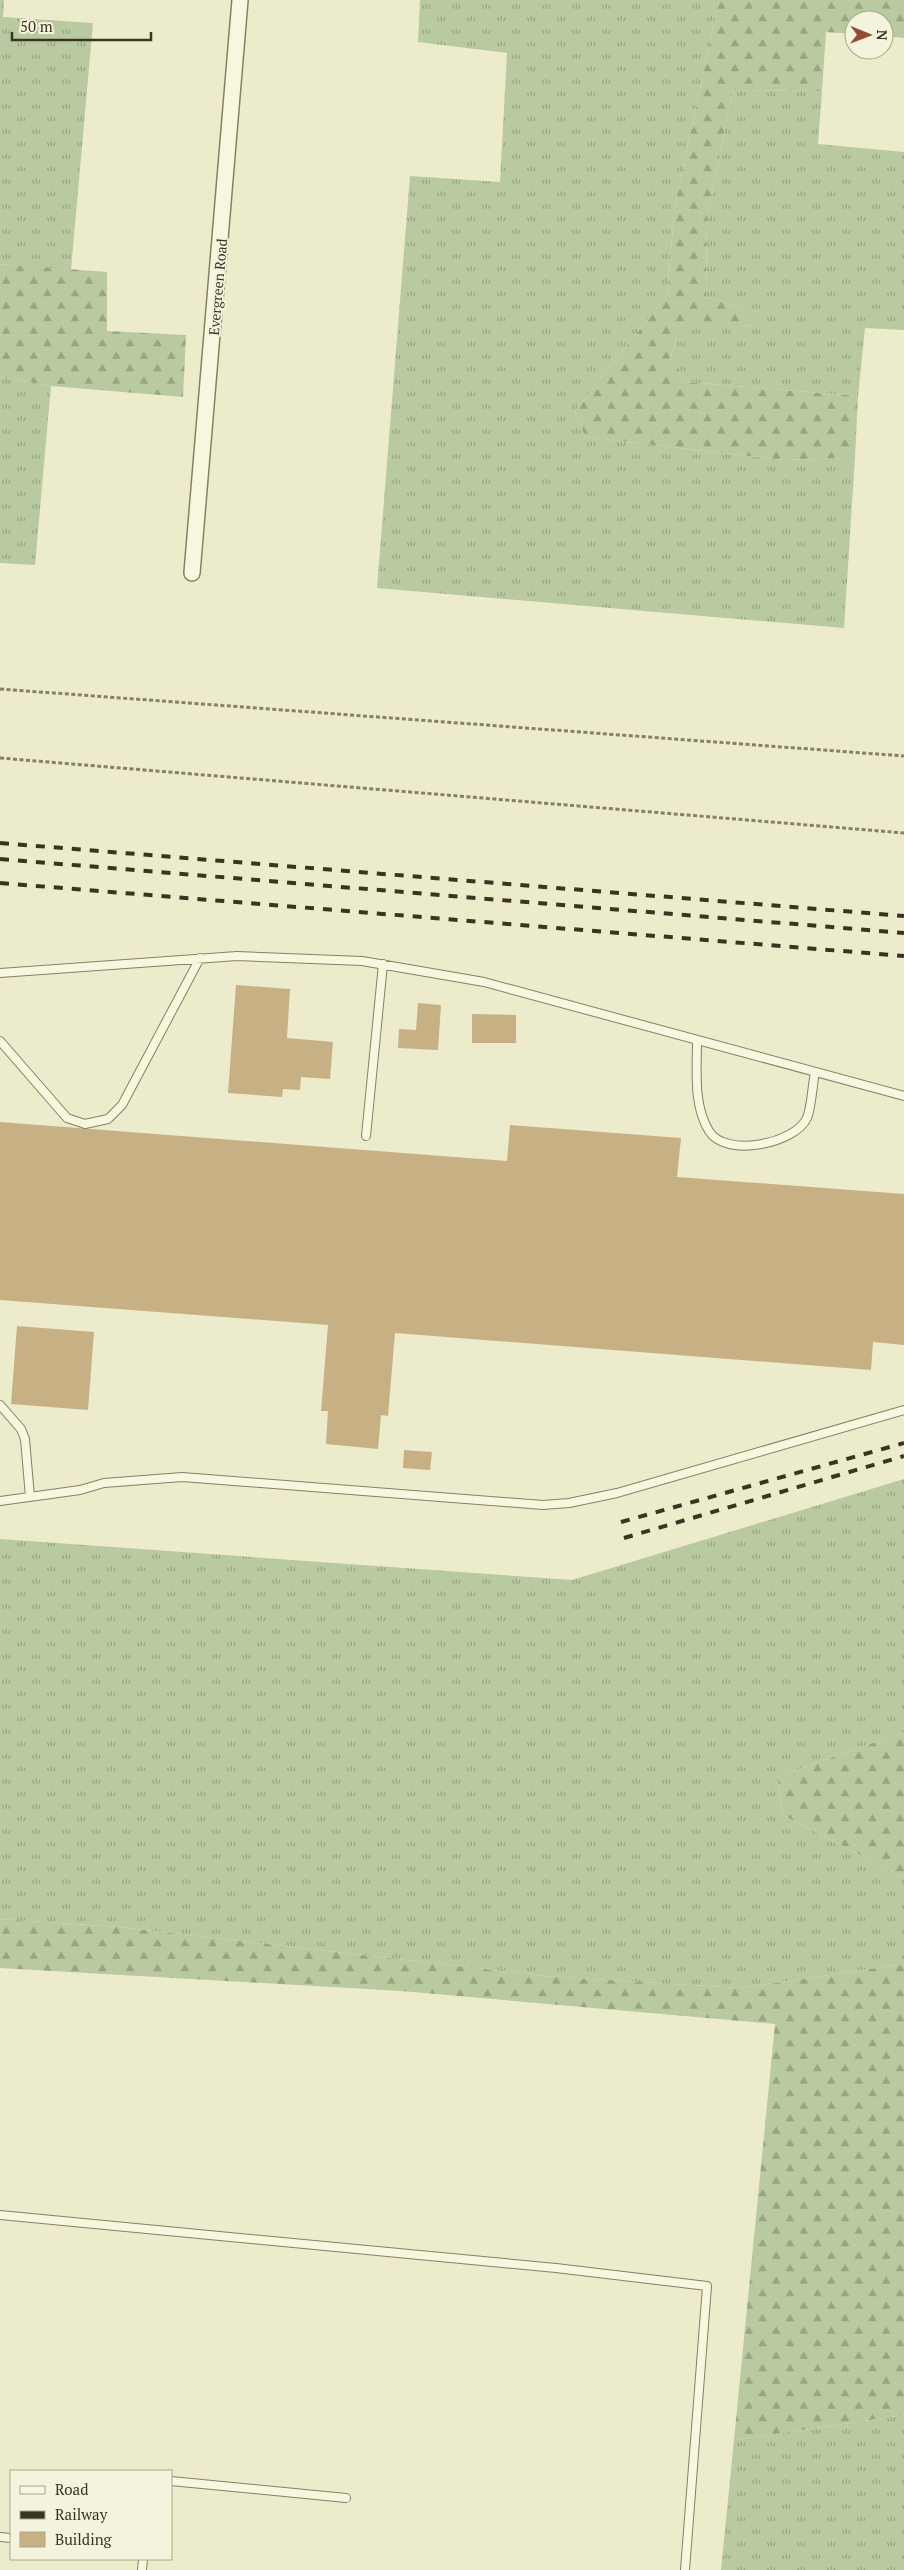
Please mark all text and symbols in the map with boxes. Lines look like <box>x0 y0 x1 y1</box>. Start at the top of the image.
scale bar <box>12 10 151 42</box>
north arrow <box>844 10 894 60</box>
text: 50 m <box>20 16 53 36</box>
text: N <box>873 30 892 41</box>
street label: Evergreen Road <box>204 237 231 336</box>
legend <box>10 2470 172 2560</box>
text: Road <box>55 2479 88 2499</box>
text: Railway <box>55 2504 108 2524</box>
text: Building <box>55 2529 113 2549</box>

